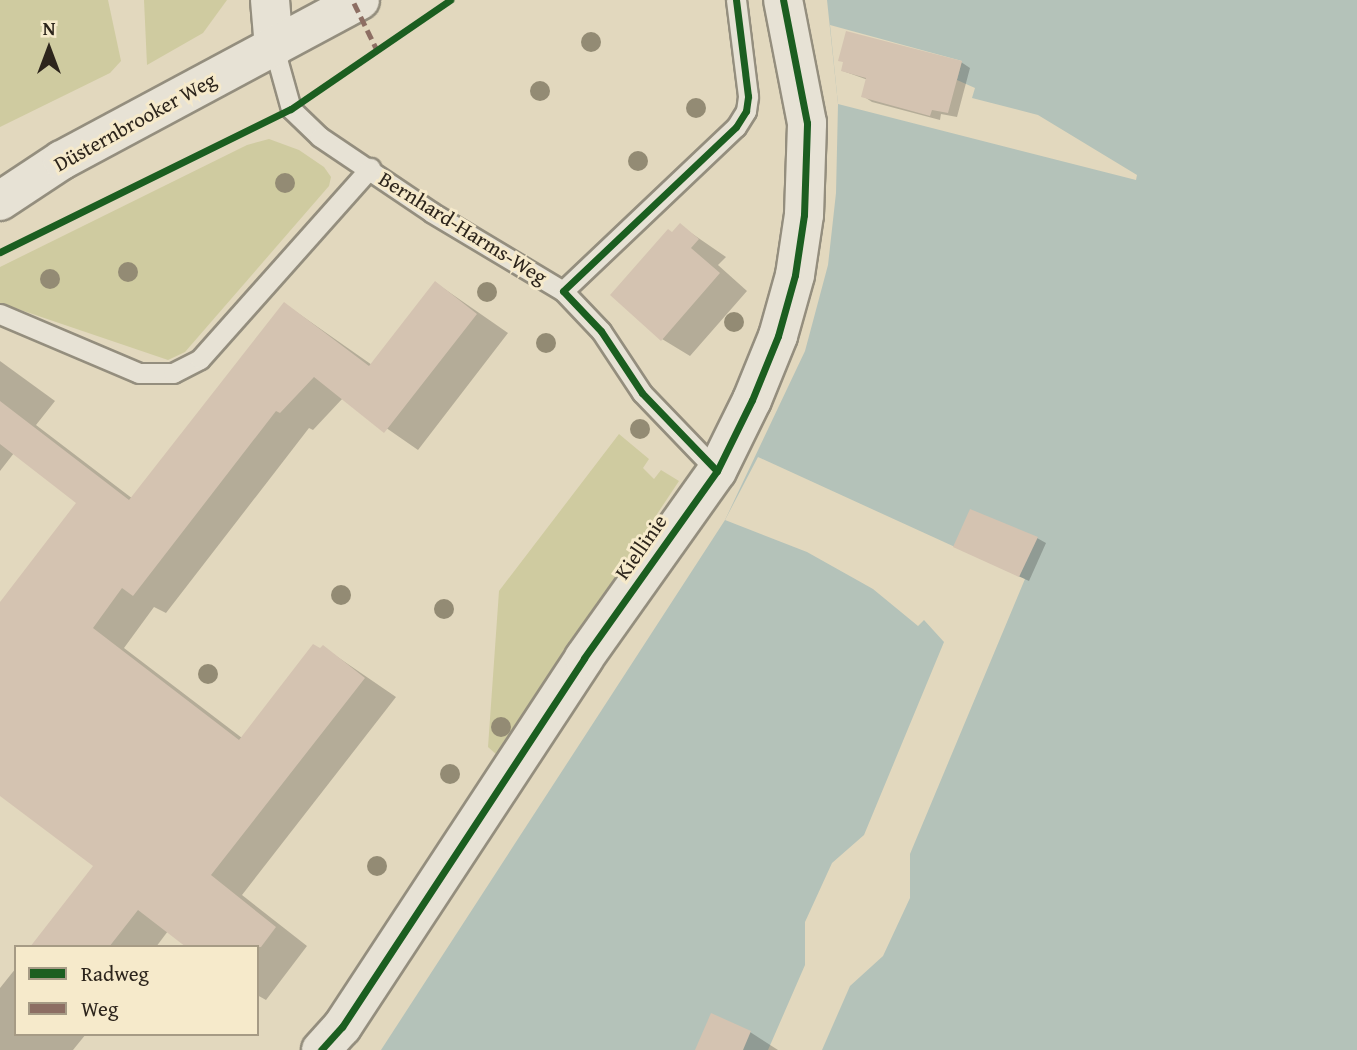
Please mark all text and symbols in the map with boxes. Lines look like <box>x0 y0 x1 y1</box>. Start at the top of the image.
north arrow <box>14 14 84 84</box>
text: N <box>43 14 55 42</box>
street label: Düsternbrooker Weg <box>50 67 220 177</box>
street label: Bernhard-Harms-Weg <box>374 166 552 290</box>
street label: Kiellinie <box>610 510 672 584</box>
legend <box>14 945 259 1036</box>
text: Radweg <box>81 958 149 989</box>
text: Weg <box>81 993 118 1024</box>

